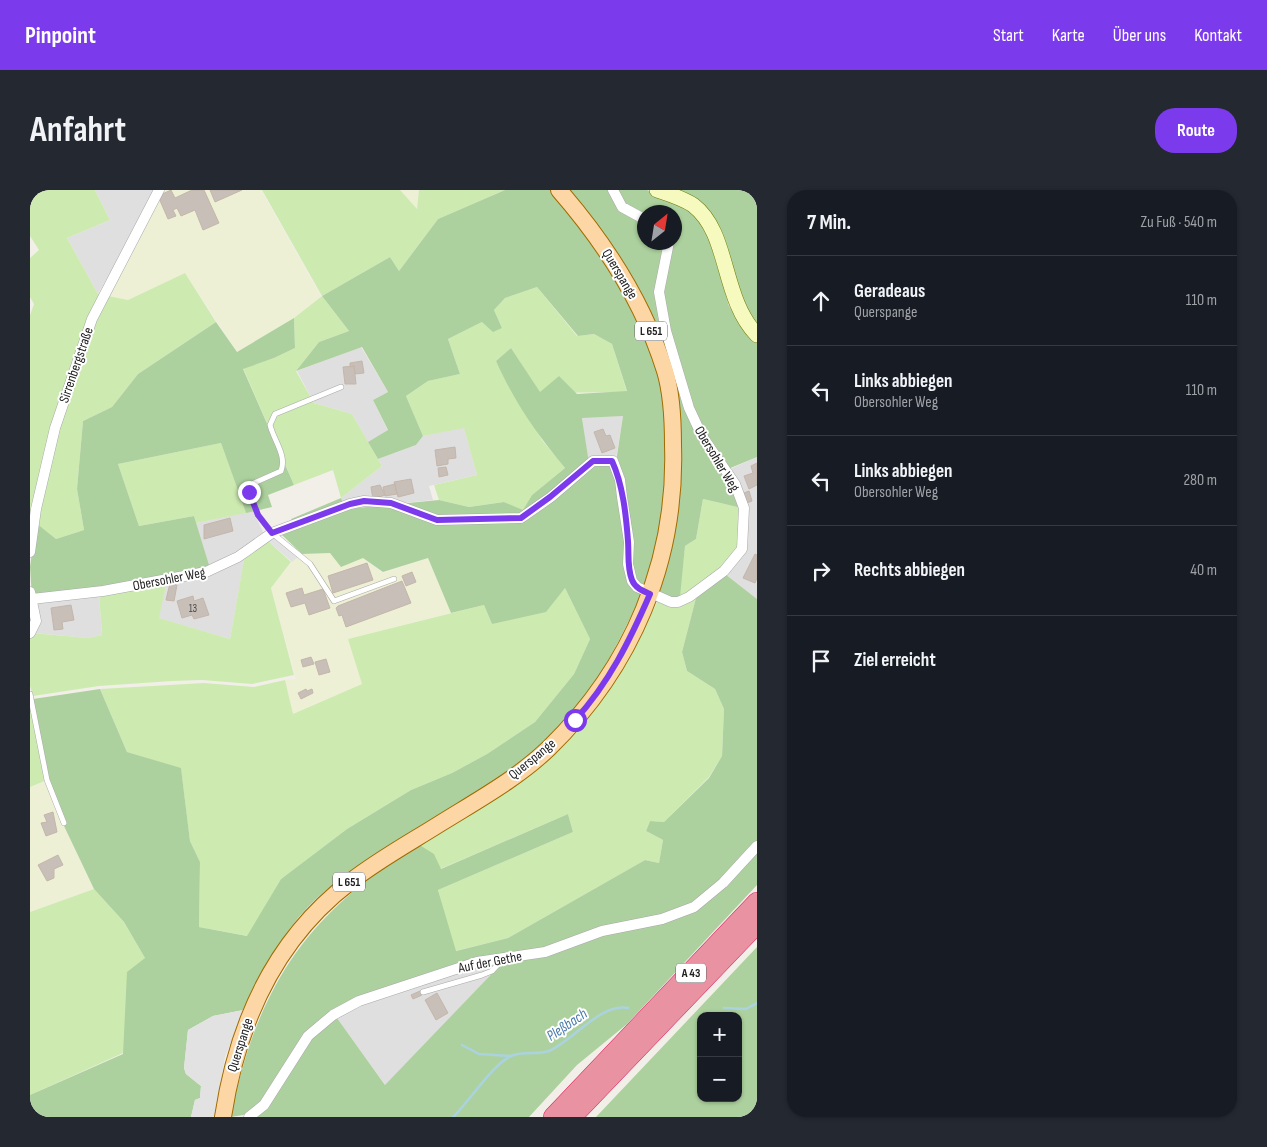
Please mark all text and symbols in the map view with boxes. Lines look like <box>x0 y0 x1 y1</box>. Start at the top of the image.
text: Pinpoint <box>25 21 96 50</box>
text: Start <box>993 25 1024 46</box>
text: Karte <box>1052 25 1085 46</box>
text: Über uns <box>1113 25 1166 46</box>
text: Kontakt <box>1194 25 1242 46</box>
button: Route <box>1155 108 1237 153</box>
text: Anfahrt <box>30 109 126 152</box>
north arrow <box>637 205 682 250</box>
text: 7 Min. <box>807 210 851 235</box>
text: Zu Fuß · 540 m <box>1140 213 1217 232</box>
street label: Querspange <box>598 246 642 302</box>
text: Geradeaus <box>854 280 925 303</box>
icon: ahead <box>807 287 835 315</box>
text: 110 m <box>1186 291 1217 310</box>
text: Querspange <box>854 303 917 322</box>
road number: L 651 <box>635 322 667 340</box>
street label: Sirrenbergstraße <box>55 325 97 405</box>
text: Links abbiegen <box>854 370 952 393</box>
icon: left <box>807 377 835 405</box>
text: 110 m <box>1186 381 1217 400</box>
text: Obersohler Weg <box>854 393 938 412</box>
street label: Obersohler Weg <box>691 423 743 495</box>
text: Links abbiegen <box>854 460 952 483</box>
icon: left <box>807 467 835 495</box>
text: 280 m <box>1183 471 1217 490</box>
route end <box>238 481 261 504</box>
text: Obersohler Weg <box>854 483 938 502</box>
icon: right <box>807 557 835 585</box>
text: Rechts abbiegen <box>854 559 965 582</box>
text: 40 m <box>1190 561 1217 580</box>
street label: Obersohler Weg <box>131 564 207 594</box>
house number: 13 <box>189 602 198 615</box>
icon: arrive <box>807 647 835 675</box>
text: Ziel erreicht <box>854 649 936 672</box>
route start <box>564 709 587 732</box>
street label: Querspange <box>505 735 559 783</box>
road number: L 651 <box>333 872 365 892</box>
street label: Auf der Gethe <box>456 948 523 977</box>
road number: A 43 <box>676 964 706 982</box>
water label: Pleßbach <box>543 1004 591 1046</box>
map controls <box>697 1012 742 1102</box>
button: + <box>697 1012 742 1057</box>
street label: Querspange <box>223 1016 257 1074</box>
button: − <box>697 1057 742 1102</box>

